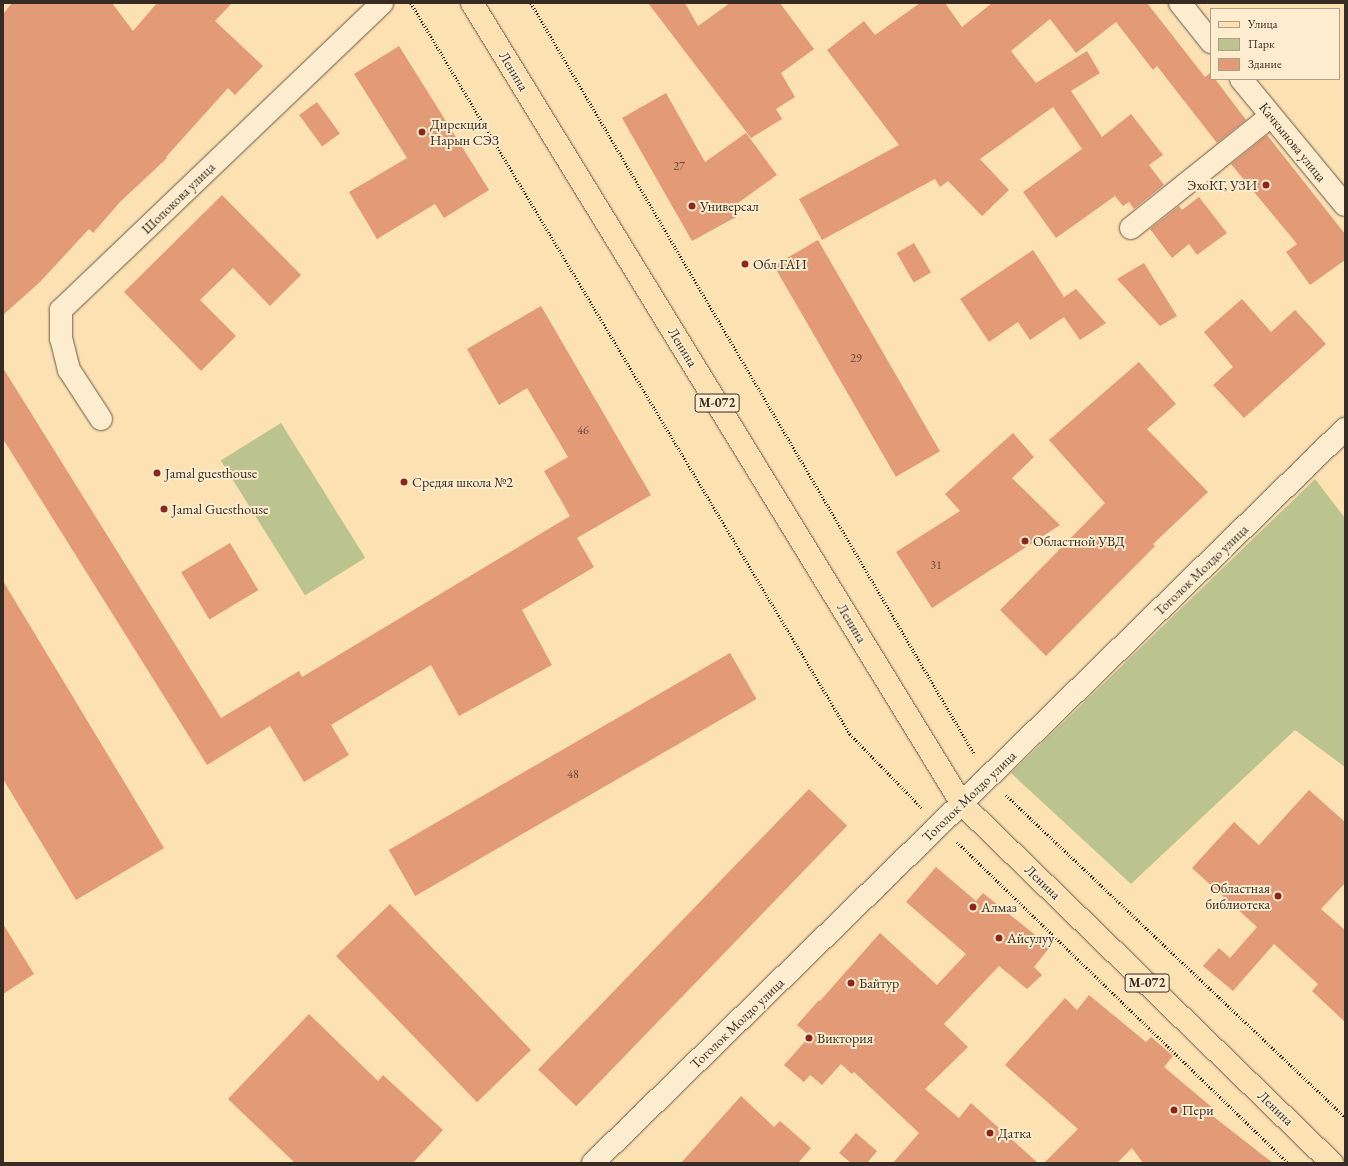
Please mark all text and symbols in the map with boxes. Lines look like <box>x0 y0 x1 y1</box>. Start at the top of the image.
legend <box>1210 8 1340 80</box>
text: Улица <box>1248 16 1278 32</box>
text: Парк <box>1248 36 1275 52</box>
street label: Ленина <box>496 48 532 94</box>
text: Здание <box>1248 56 1282 72</box>
street label: Качкынова улица <box>1256 99 1330 185</box>
place label: Дирекция Нарын СЭЗ <box>430 116 499 148</box>
marker: Дирекция Нарын СЭЗ <box>417 127 427 137</box>
street label: Шопокова улица <box>138 159 218 237</box>
house number: 27 <box>673 160 685 174</box>
place label: ЭхоКГ, УЗИ <box>1187 177 1257 193</box>
marker: ЭхоКГ, УЗИ <box>1260 179 1272 191</box>
place label: Универсал <box>700 198 759 214</box>
marker: Универсал <box>687 201 697 211</box>
place label: Обл ГАИ <box>753 256 806 272</box>
marker: Обл ГАИ <box>740 259 750 269</box>
street label: Ленина <box>665 324 701 370</box>
house number: 29 <box>850 352 862 366</box>
road number: М-072 <box>694 392 740 414</box>
house number: 46 <box>577 424 589 438</box>
place label: Jamal guesthouse <box>165 465 257 481</box>
marker: Jamal guesthouse <box>152 468 162 478</box>
place label: Средяя школа №2 <box>412 474 513 490</box>
marker: Средяя школа №2 <box>399 477 409 487</box>
place label: Jamal Guesthouse <box>172 501 268 517</box>
marker: Jamal Guesthouse <box>159 504 169 514</box>
street label: Тоголок Молдо улица <box>1151 521 1251 619</box>
place label: Областной УВД <box>1033 533 1125 549</box>
marker: Областной УВД <box>1020 536 1030 546</box>
house number: 31 <box>930 559 942 573</box>
street label: Ленина <box>834 600 870 646</box>
street label: Тоголок Молдо улица <box>919 747 1019 845</box>
house number: 48 <box>567 768 579 782</box>
street label: Ленина <box>1022 861 1064 903</box>
place label: Областная библиотека <box>1205 880 1270 912</box>
marker: Областная библиотека <box>1273 891 1283 901</box>
place label: Алмаз <box>981 899 1017 915</box>
marker: Алмаз <box>968 902 978 912</box>
place label: Айсулуу <box>1007 930 1054 946</box>
marker: Айсулуу <box>994 933 1004 943</box>
road number: М-072 <box>1124 972 1170 994</box>
street label: Тоголок Молдо улица <box>687 974 787 1072</box>
place label: Байтур <box>859 975 899 991</box>
marker: Байтур <box>846 978 856 988</box>
place label: Виктория <box>817 1030 873 1046</box>
marker: Виктория <box>804 1033 814 1043</box>
street label: Ленина <box>1255 1087 1297 1129</box>
place label: Пери <box>1182 1102 1214 1118</box>
marker: Пери <box>1169 1105 1179 1115</box>
place label: Датка <box>998 1125 1031 1141</box>
marker: Датка <box>985 1128 995 1138</box>

